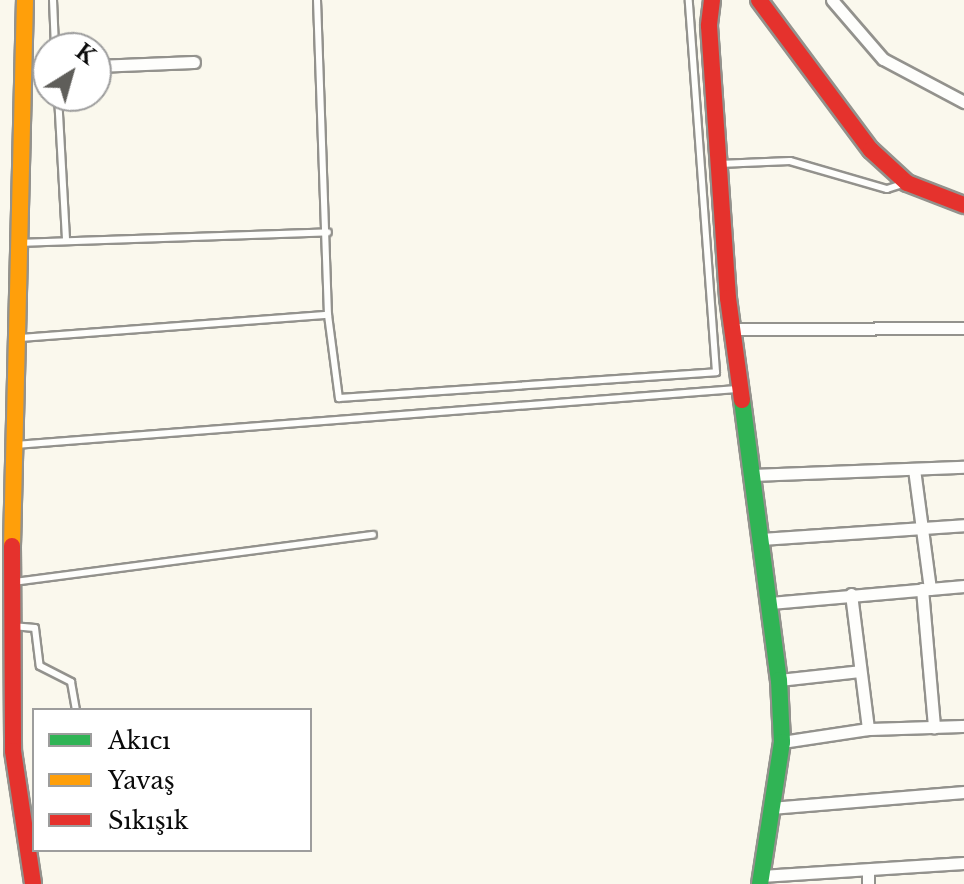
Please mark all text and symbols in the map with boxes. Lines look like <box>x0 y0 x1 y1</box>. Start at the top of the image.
north arrow <box>32 32 112 112</box>
text: K <box>70 38 101 70</box>
legend <box>32 708 312 852</box>
text: Akıcı <box>108 726 171 755</box>
text: Yavaş <box>108 766 175 795</box>
text: Sıkışık <box>108 806 189 835</box>

